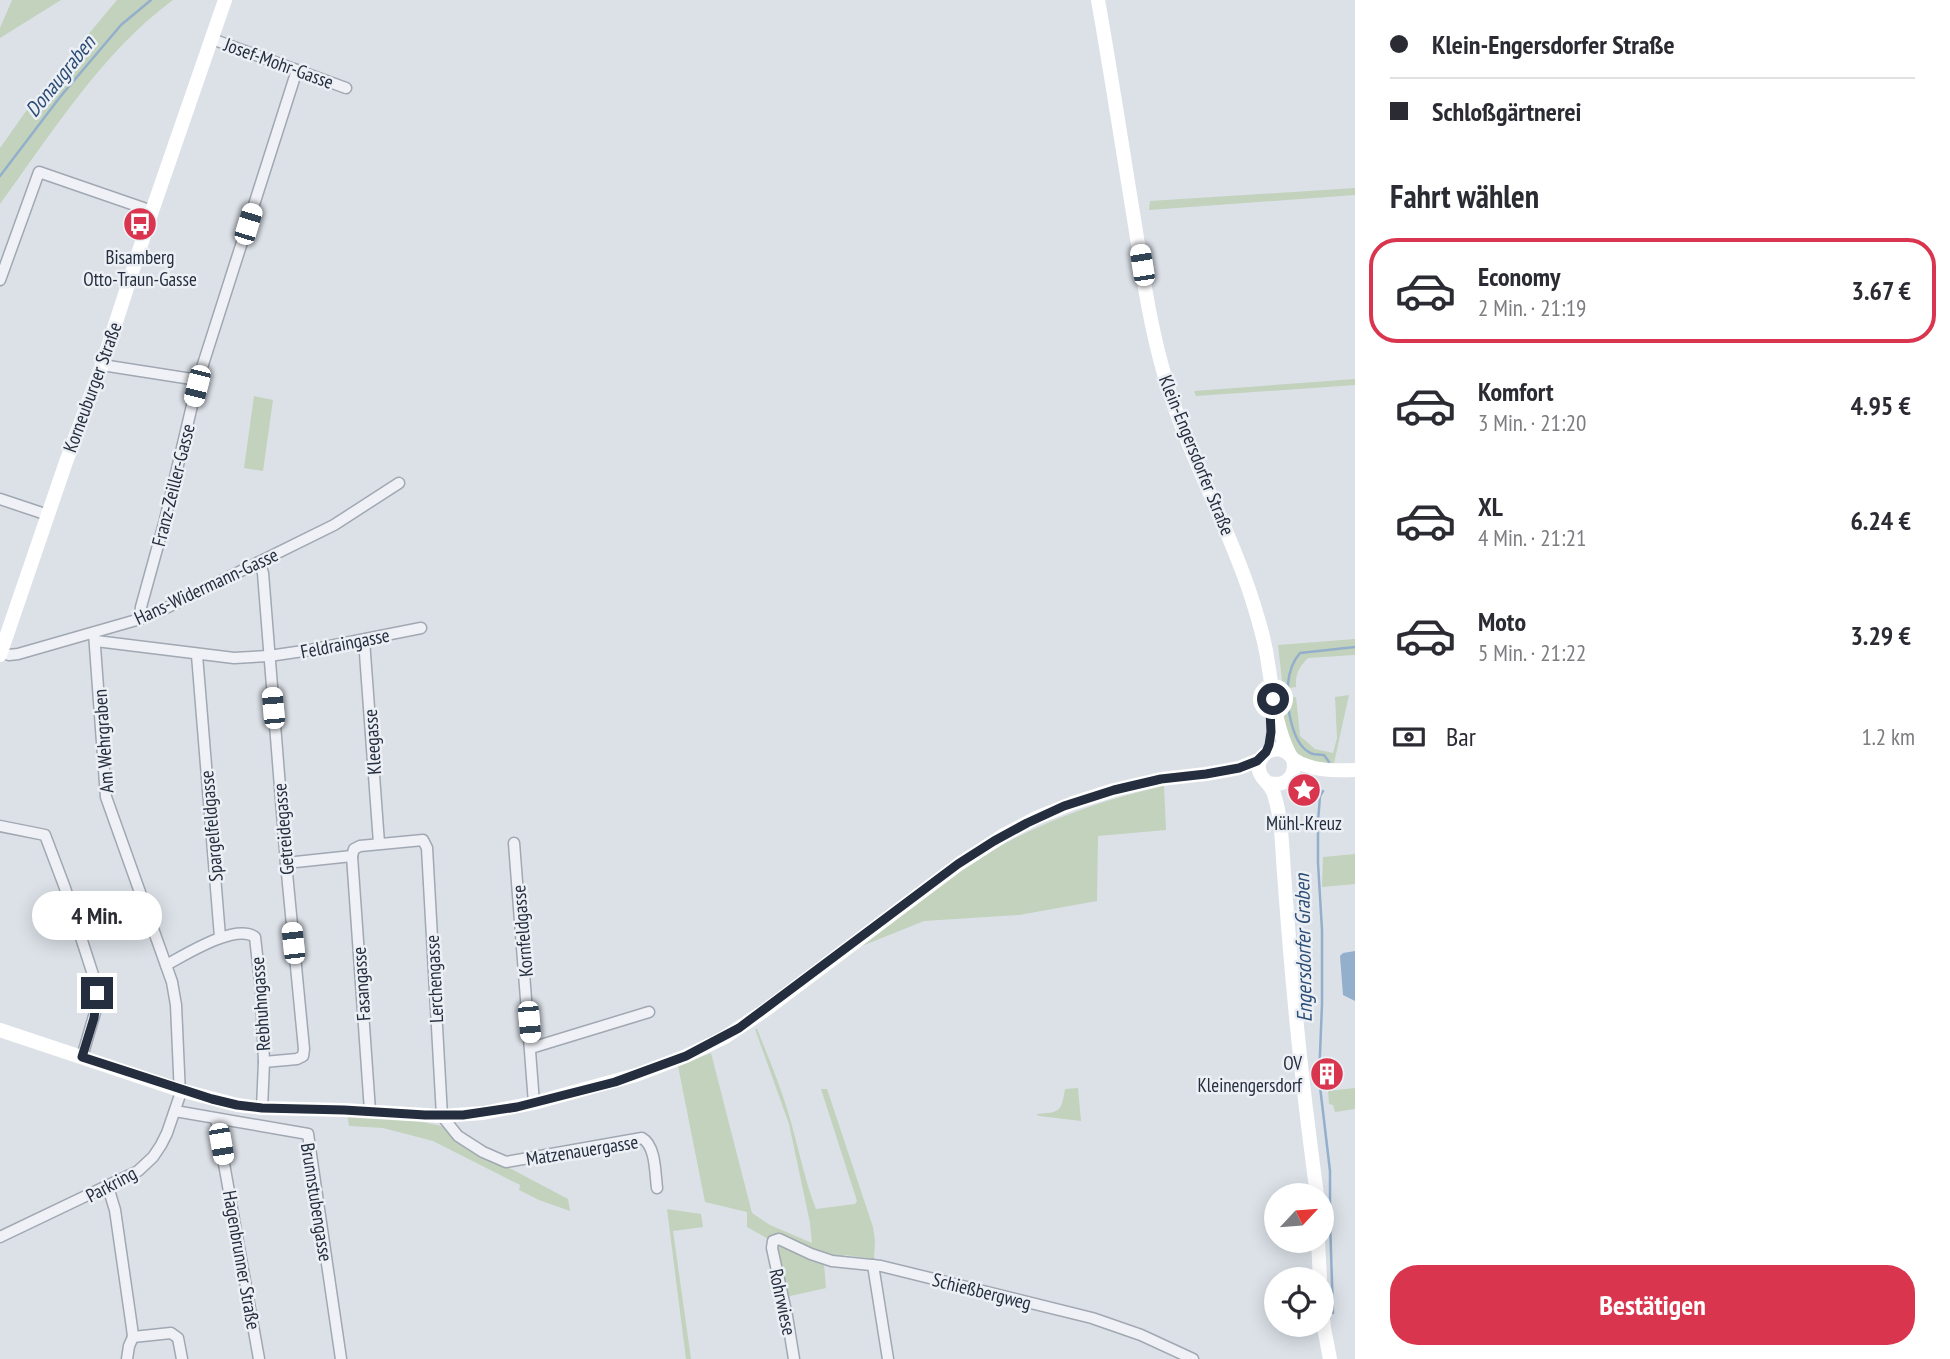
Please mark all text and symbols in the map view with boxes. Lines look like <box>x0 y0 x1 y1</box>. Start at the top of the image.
water label: Donaugraben <box>19 28 102 122</box>
text: Klein-Engersdorfer Straße <box>1432 28 1675 61</box>
street label: Josef-Mohr-Gasse <box>220 32 337 94</box>
text: Schloßgärtnerei <box>1432 95 1581 128</box>
text: Fahrt wählen <box>1390 175 1539 217</box>
car <box>232 201 265 247</box>
bus stop icon: Bisamberg Otto-Traun-Gasse <box>121 205 159 243</box>
car <box>1129 243 1156 287</box>
place label: Bisamberg Otto-Traun-Gasse <box>83 245 197 291</box>
icon: car <box>1394 259 1457 322</box>
text: Economy <box>1478 260 1560 293</box>
text: 3.67 € <box>1852 274 1911 307</box>
text: 2 Min. · 21:19 <box>1478 293 1586 322</box>
street label: Korneuburger Straße <box>57 319 127 455</box>
car <box>182 363 213 409</box>
street label: Klein-Engersdorfer Straße <box>1154 371 1240 539</box>
icon: car <box>1394 374 1457 437</box>
text: Komfort <box>1478 375 1554 408</box>
text: 4.95 € <box>1850 389 1911 422</box>
text: 3 Min. · 21:20 <box>1478 408 1586 437</box>
street label: Franz-Zeiller-Gasse <box>146 421 200 549</box>
icon: car <box>1394 489 1457 552</box>
text: XL <box>1478 490 1503 523</box>
text: 6.24 € <box>1850 504 1911 537</box>
text: 4 Min. · 21:21 <box>1478 523 1586 552</box>
street label: Hans-Widermann-Gasse <box>130 542 282 630</box>
icon: car <box>1394 604 1457 667</box>
text: Moto <box>1478 605 1526 638</box>
text: 3.29 € <box>1850 619 1911 652</box>
street label: Feldraingasse <box>298 623 392 663</box>
text: 5 Min. · 21:22 <box>1478 638 1586 667</box>
route start <box>1257 683 1289 715</box>
car <box>261 686 286 730</box>
street label: Am Wehrgraben <box>87 688 119 794</box>
street label: Kleegasse <box>358 708 386 776</box>
icon: cash <box>1390 718 1428 756</box>
text: Bar <box>1446 720 1476 753</box>
text: 1.2 km <box>1861 722 1915 751</box>
street label: Spargelfeldgasse <box>194 769 228 883</box>
place icon: Mühl-Kreuz <box>1285 771 1323 809</box>
street label: Getreidegasse <box>267 782 299 876</box>
place label: Mühl-Kreuz <box>1266 811 1342 835</box>
water label: Engersdorfer Graben <box>1288 872 1318 1022</box>
street label: Kornfeldgasse <box>506 884 538 978</box>
callout: 4 Min. <box>32 892 162 940</box>
text: 4 Min. <box>71 901 123 930</box>
car <box>281 921 306 965</box>
street label: Lerchengasse <box>420 934 448 1024</box>
street label: Fasangasse <box>346 946 376 1022</box>
street label: Rebhuhngasse <box>245 956 275 1052</box>
route end <box>81 977 113 1009</box>
car <box>517 1000 542 1044</box>
place label: OV Kleinengersdorf <box>1197 1051 1303 1097</box>
building icon: OV Kleinengersdorf <box>1308 1055 1346 1093</box>
car <box>208 1121 235 1167</box>
street label: Matzenauergasse <box>524 1129 640 1171</box>
street label: Brunnstubengasse <box>296 1141 338 1263</box>
street label: Parkring <box>81 1161 141 1207</box>
north arrow <box>1264 1183 1334 1253</box>
map controls <box>1264 1183 1334 1337</box>
street label: Hagenbrunner Straße <box>218 1189 266 1332</box>
button: Bestätigen <box>1390 1265 1915 1345</box>
street label: Rohrwiese <box>764 1266 802 1338</box>
street label: Schießbergweg <box>930 1267 1034 1315</box>
button: locate <box>1264 1267 1334 1337</box>

